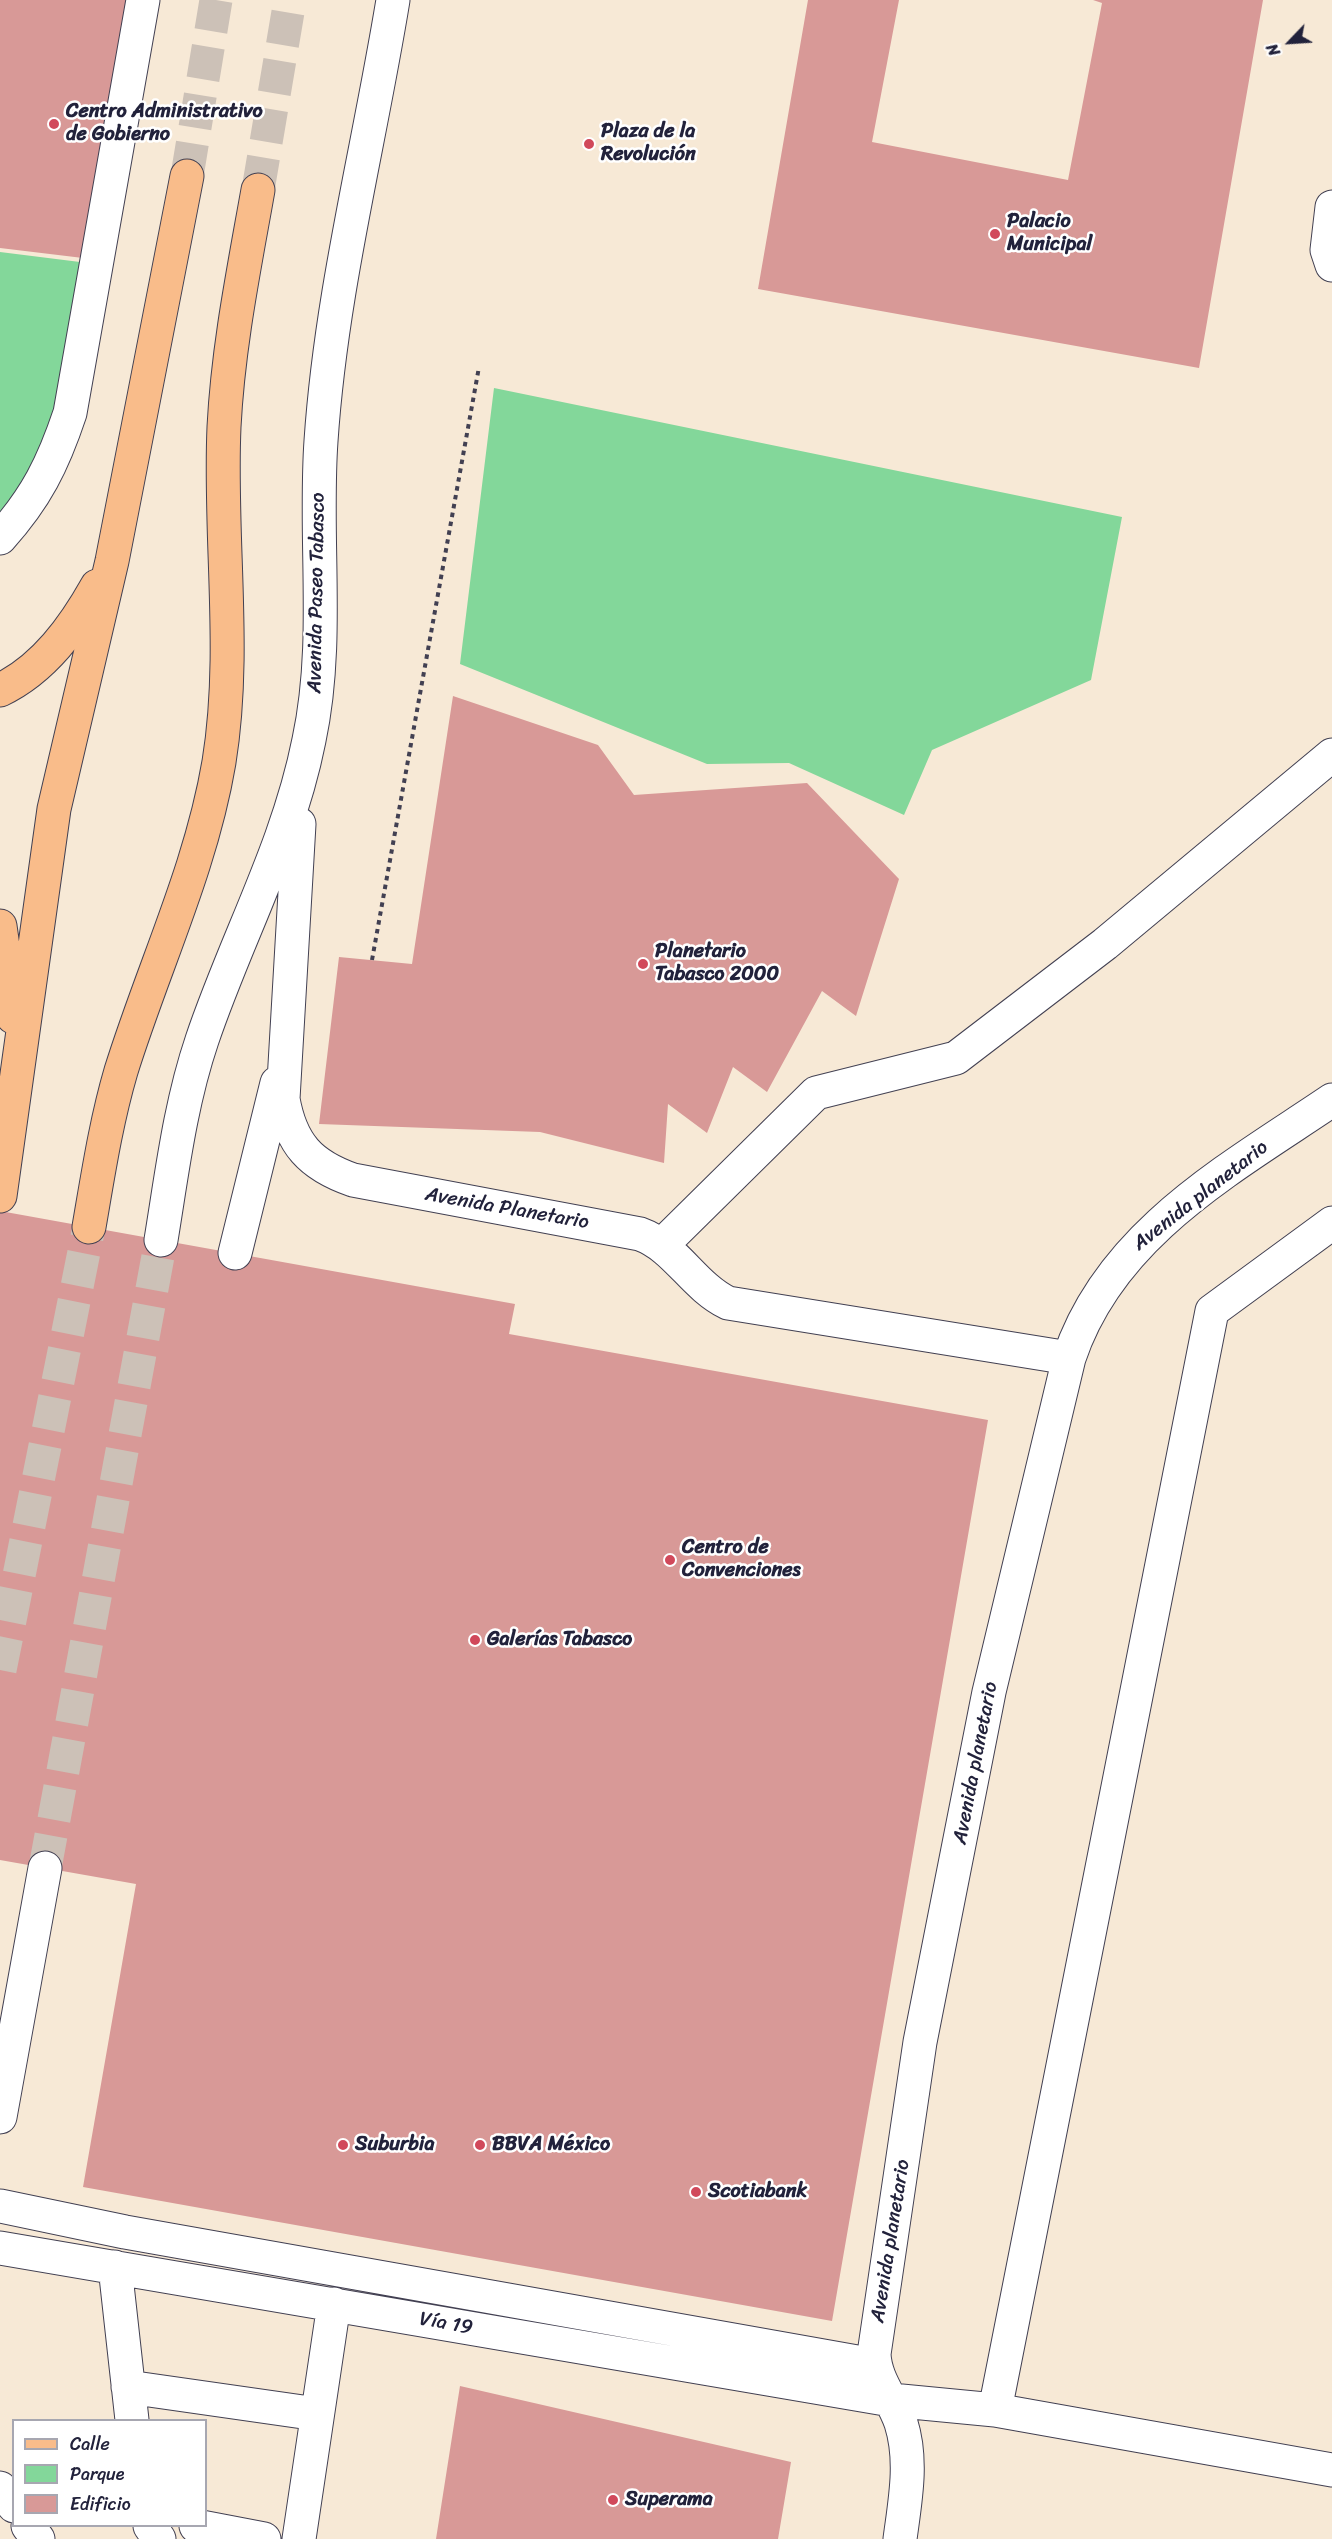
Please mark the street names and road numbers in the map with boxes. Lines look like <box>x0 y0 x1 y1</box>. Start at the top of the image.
street label: Avenida Paseo Tabasco <box>303 492 331 694</box>
street label: Avenida planetario <box>1129 1136 1273 1256</box>
street label: Avenida Planetario <box>423 1183 591 1235</box>
street label: Avenida planetario <box>948 1680 1004 1846</box>
street label: Avenida planetario <box>866 2158 916 2324</box>
street label: Vía 19 <box>418 2308 474 2340</box>

